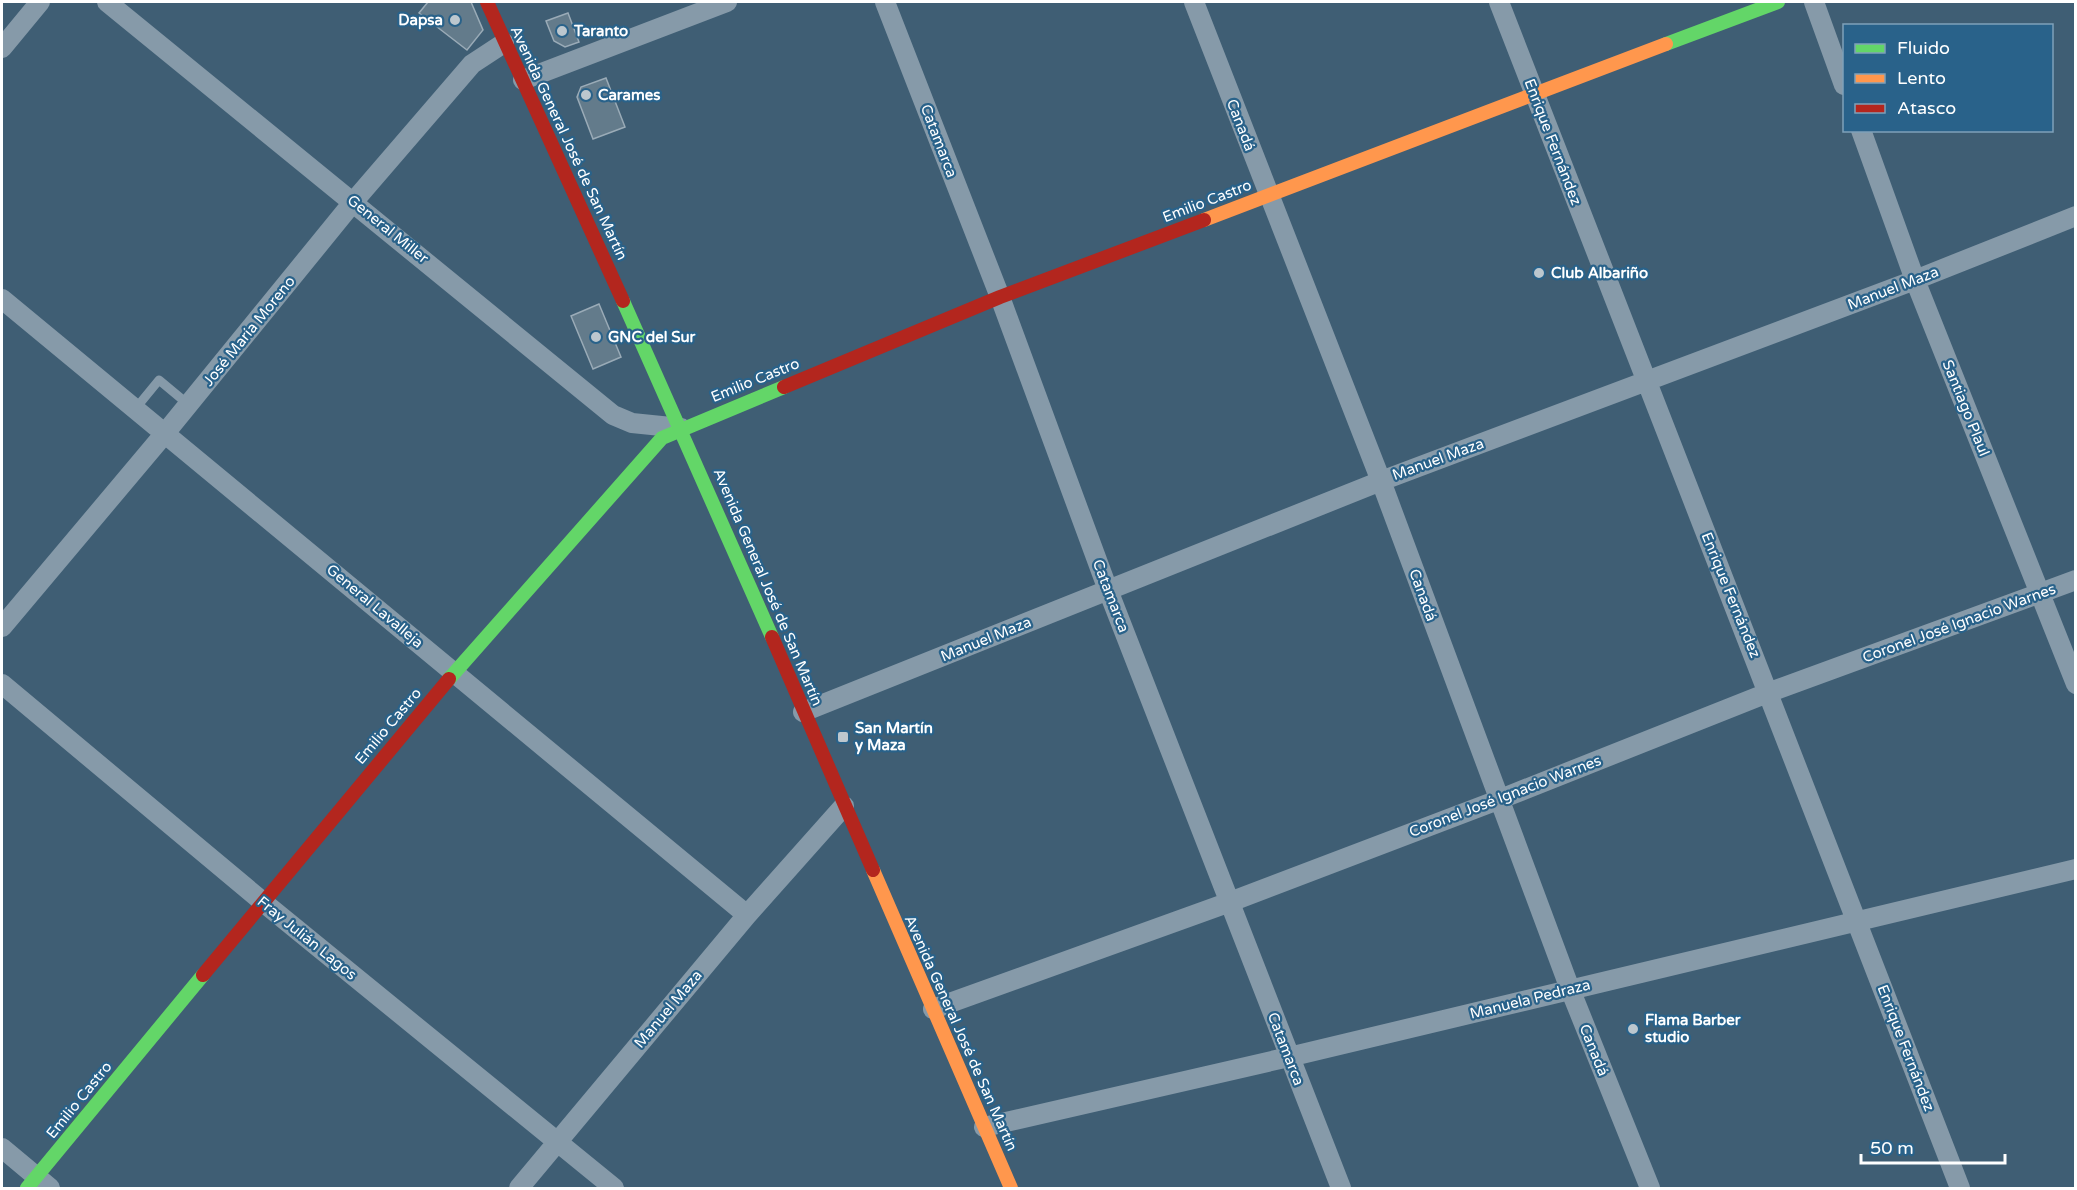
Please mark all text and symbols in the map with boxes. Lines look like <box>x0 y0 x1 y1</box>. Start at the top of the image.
place label: Dapsa <box>398 11 443 30</box>
marker: Dapsa <box>448 13 462 27</box>
place label: Taranto <box>573 22 628 40</box>
street label: Avenida General José de San Martín <box>507 23 631 263</box>
marker: Taranto <box>555 24 569 38</box>
legend <box>1843 24 2053 132</box>
text: Fluido <box>1897 37 1950 59</box>
text: Lento <box>1897 67 1946 89</box>
street label: Enrique Fernández <box>1521 76 1585 208</box>
place label: Carames <box>598 86 661 104</box>
marker: Carames <box>579 88 593 102</box>
street label: Canadá <box>1223 96 1259 154</box>
text: Atasco <box>1897 97 1956 119</box>
street label: Catamarca <box>917 102 961 180</box>
street label: Emilio Castro <box>1160 176 1254 226</box>
street label: General Miller <box>344 191 432 267</box>
street label: Manuel Maza <box>1845 262 1941 314</box>
place label: Club Albariño <box>1551 264 1648 282</box>
marker: Club Albariño <box>1532 266 1546 280</box>
street label: José María Moreno <box>199 272 299 390</box>
place label: GNC del Sur <box>608 328 696 346</box>
marker: GNC del Sur <box>589 330 603 344</box>
street label: Emilio Castro <box>708 354 802 406</box>
street label: Santiago Plaul <box>1939 357 1993 459</box>
street label: Manuel Maza <box>1390 434 1486 484</box>
street label: Avenida General José de San Martín <box>710 465 826 709</box>
street label: Enrique Fernández <box>1698 530 1764 660</box>
street label: Catamarca <box>1089 557 1133 635</box>
street label: General Lavalleja <box>323 560 427 652</box>
street label: Canadá <box>1405 566 1441 624</box>
street label: Coronel José Ignacio Warnes <box>1860 580 2058 666</box>
street label: Manuel Maza <box>938 613 1034 665</box>
street label: Emilio Castro <box>351 684 425 768</box>
place label: San Martín y Maza <box>855 719 933 755</box>
marker: San Martín y Maza <box>836 730 850 744</box>
street label: Coronel José Ignacio Warnes <box>1406 751 1604 841</box>
street label: Fray Julián Lagos <box>254 892 360 984</box>
street label: Avenida General José de San Martín <box>901 912 1021 1154</box>
street label: Manuel Maza <box>630 966 706 1052</box>
street label: Manuela Pedraza <box>1468 975 1592 1023</box>
street label: Enrique Fernández <box>1874 982 1938 1114</box>
street label: Catamarca <box>1264 1010 1308 1088</box>
place label: Flama Barber studio <box>1645 1011 1741 1046</box>
street label: Canadá <box>1575 1021 1613 1079</box>
marker: Flama Barber studio <box>1626 1022 1640 1036</box>
street label: Emilio Castro <box>42 1058 116 1142</box>
scale bar <box>1861 1127 2005 1165</box>
text: 50 m <box>1870 1137 1914 1159</box>

